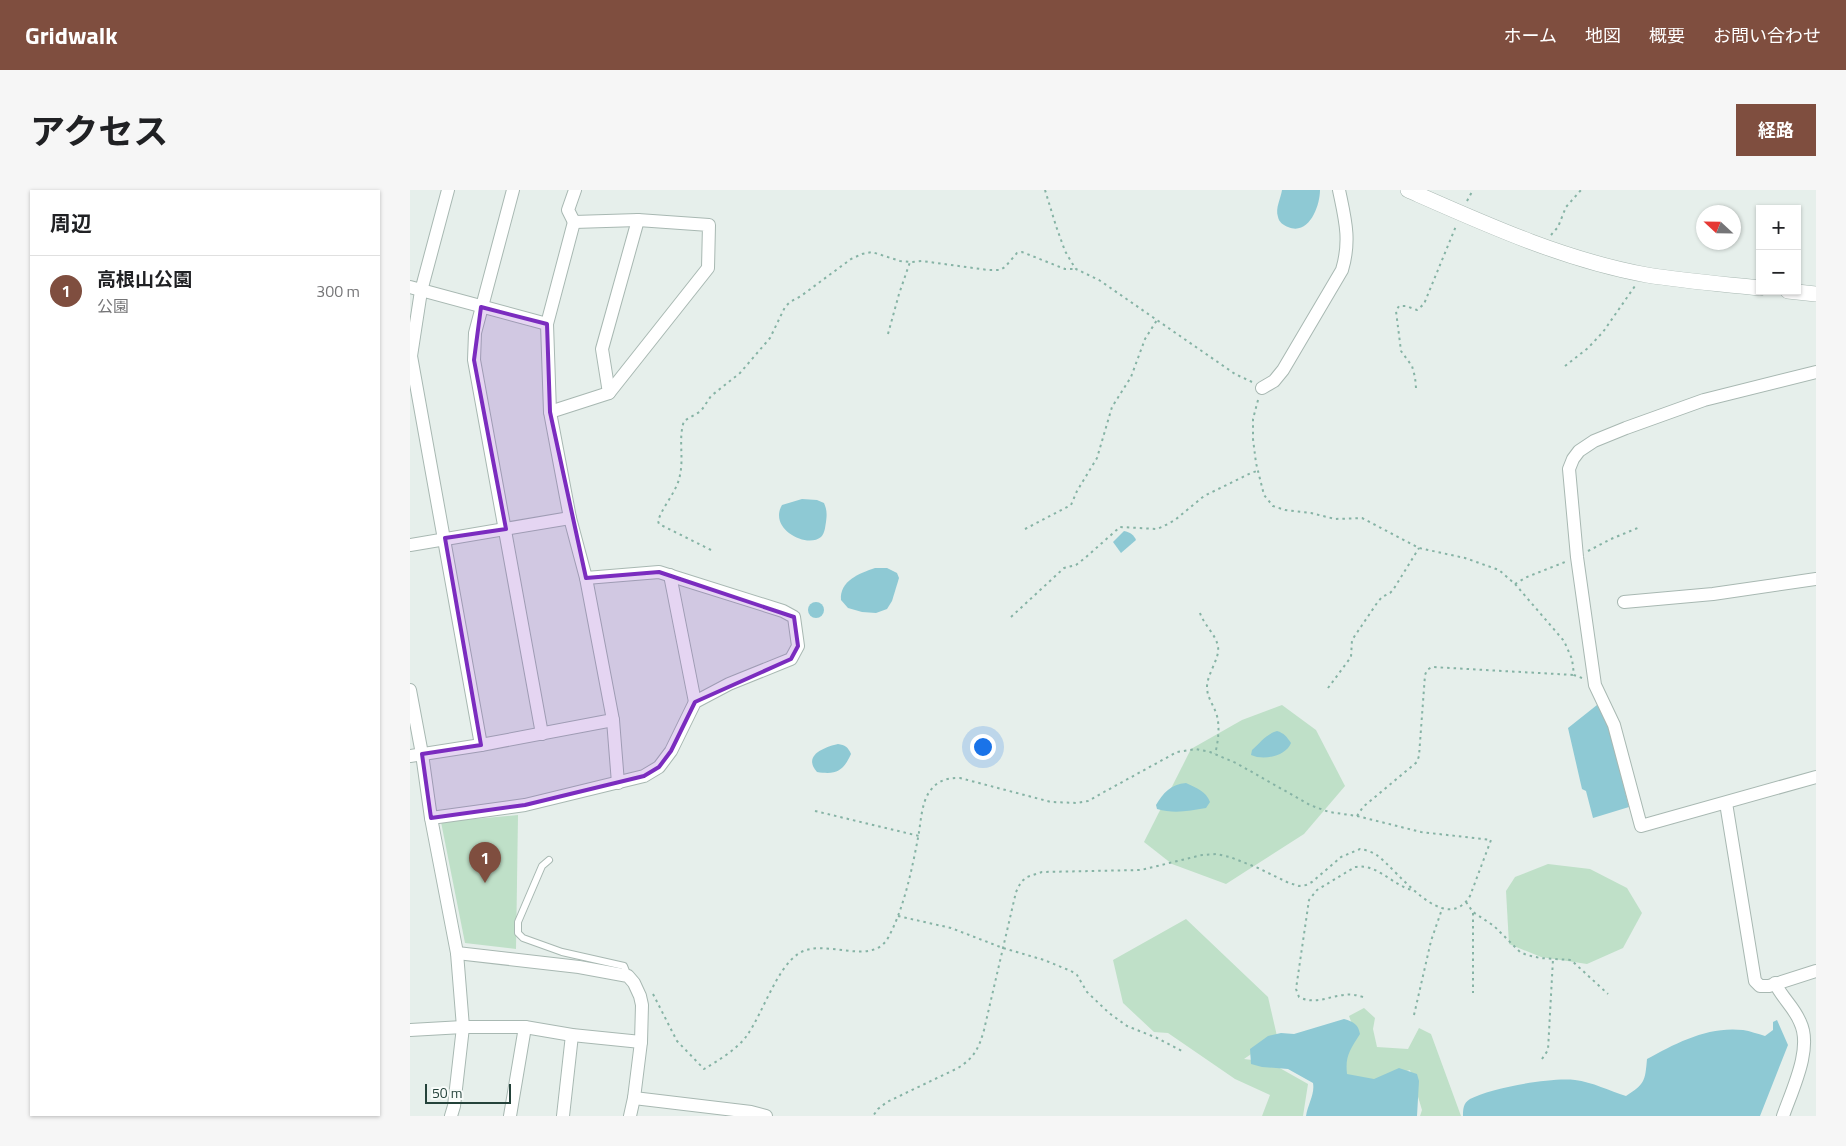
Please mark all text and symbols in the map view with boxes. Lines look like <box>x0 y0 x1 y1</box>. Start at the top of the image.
text: Gridwalk <box>25 17 118 53</box>
text: ホーム <box>1504 22 1557 49</box>
text: 地図 <box>1585 22 1621 49</box>
text: 概要 <box>1649 22 1685 49</box>
text: お問い合わせ <box>1713 22 1821 49</box>
text: アクセス <box>30 104 168 158</box>
button: 経路 <box>1736 104 1816 156</box>
north arrow <box>1696 205 1741 250</box>
map controls <box>1756 205 1801 295</box>
button: + <box>1756 205 1801 250</box>
text: 周辺 <box>50 207 92 239</box>
button: − <box>1756 250 1801 295</box>
text: 高根山公園 <box>97 264 192 293</box>
text: 1 <box>62 279 70 303</box>
text: 300 m <box>316 279 360 303</box>
text: 公園 <box>97 294 129 318</box>
your location <box>970 734 996 760</box>
pin: 1 <box>469 842 501 883</box>
scale bar <box>425 1081 511 1104</box>
text: 50 m <box>432 1082 462 1103</box>

